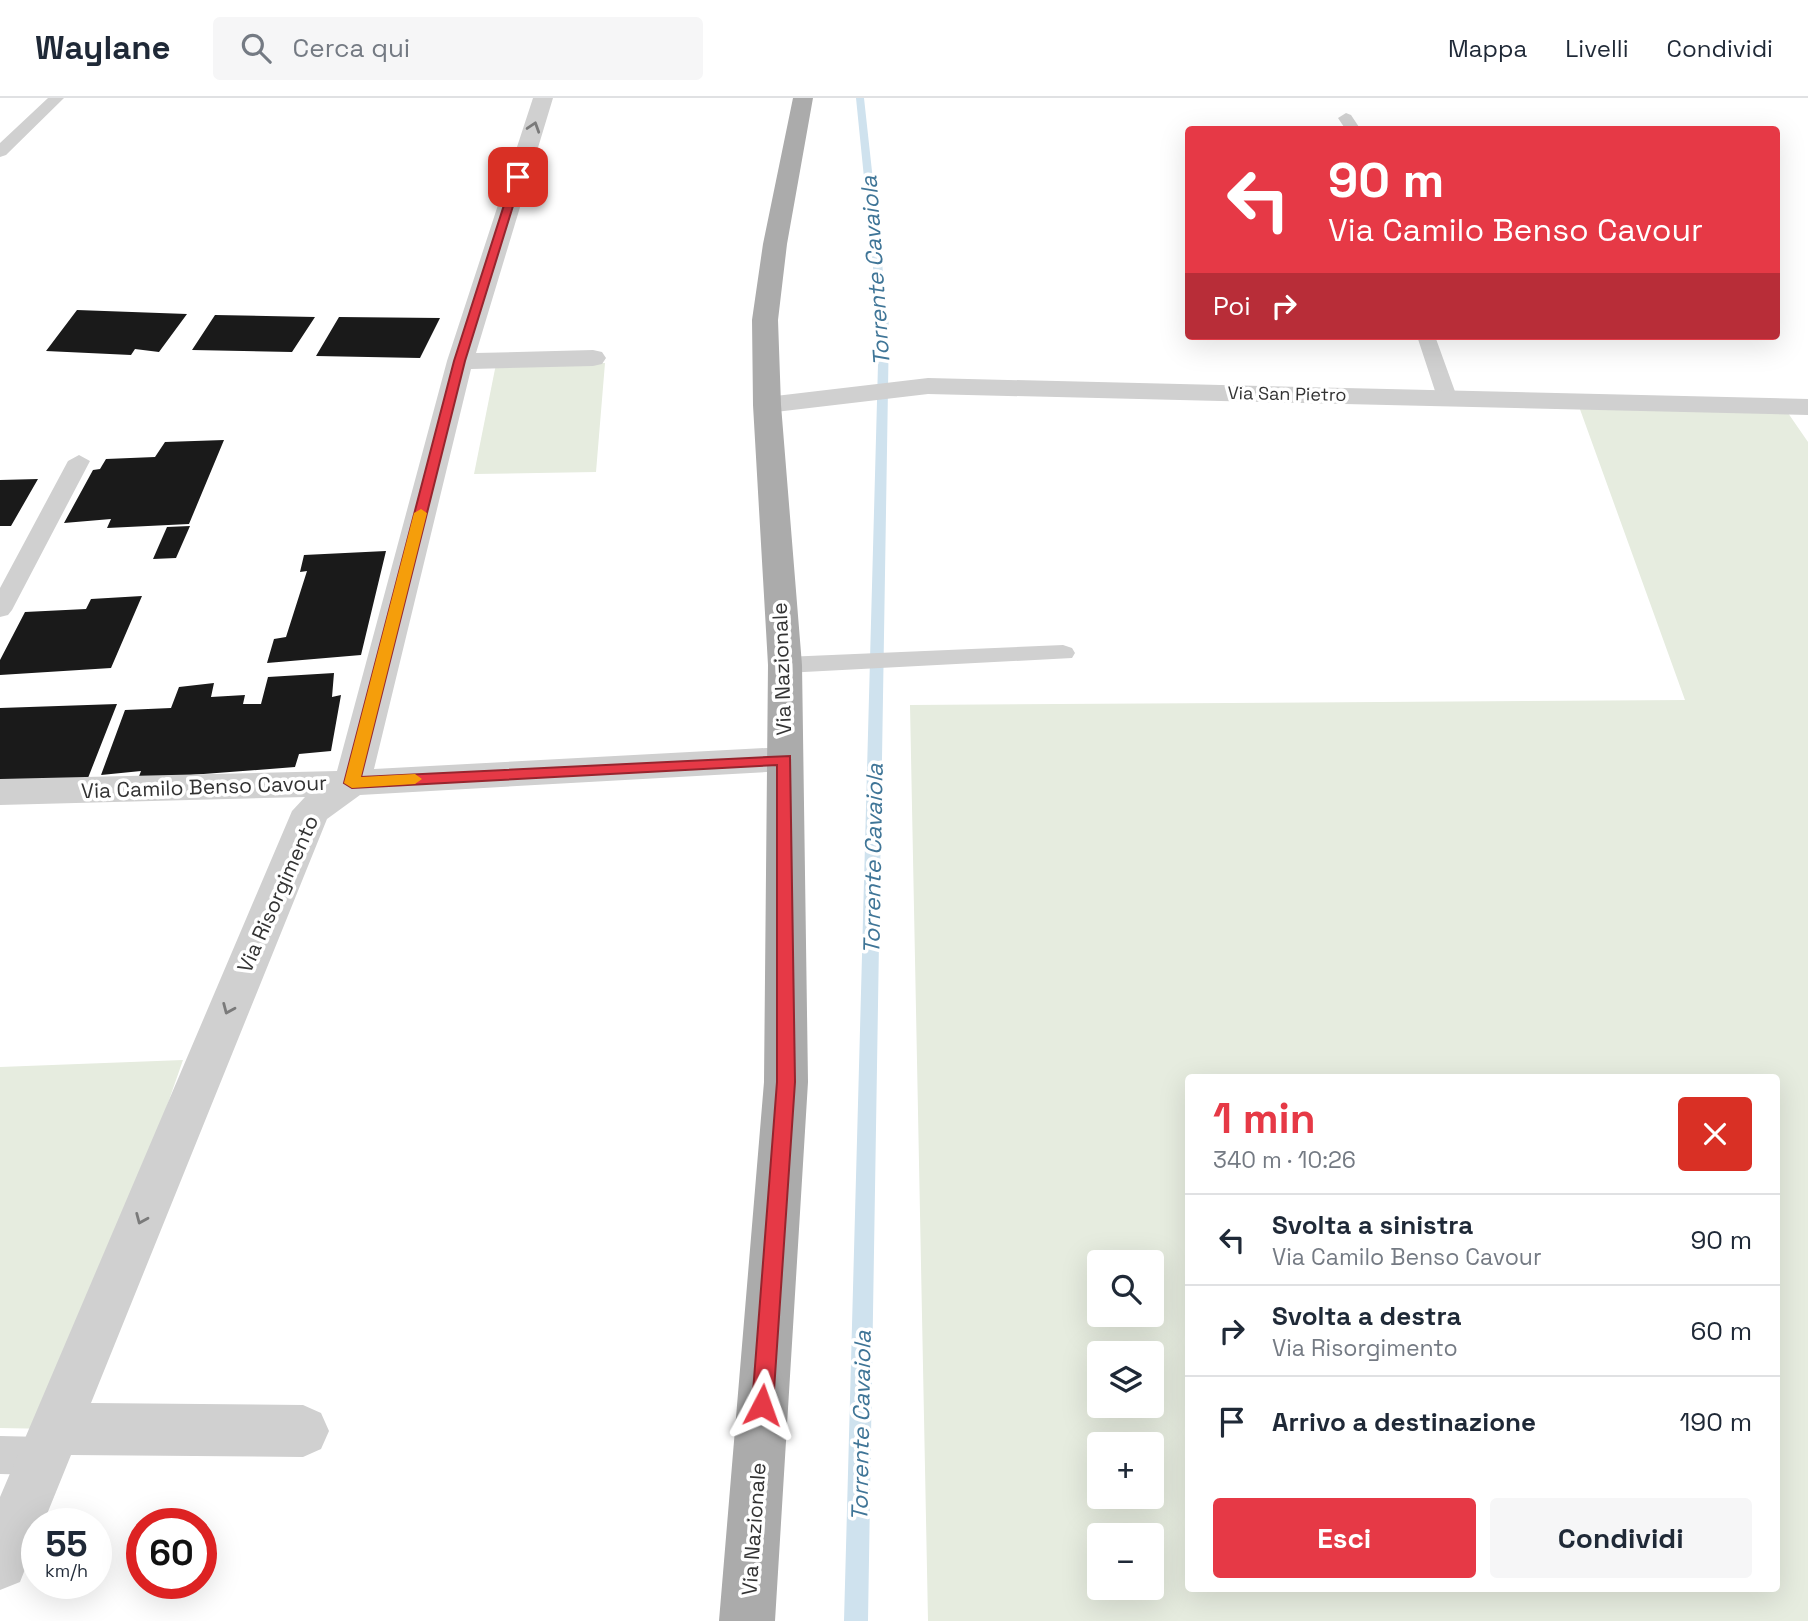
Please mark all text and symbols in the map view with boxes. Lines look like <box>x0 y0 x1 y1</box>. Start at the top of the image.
search box <box>213 17 703 80</box>
text: Waylane <box>35 27 171 69</box>
icon: search <box>237 29 275 67</box>
text: Cerca qui <box>293 31 410 65</box>
text: Mappa <box>1448 33 1527 64</box>
text: Livelli <box>1565 33 1629 64</box>
text: Condividi <box>1667 33 1773 64</box>
one-way arrow <box>525 121 540 133</box>
pin <box>488 147 548 207</box>
text: 90 m <box>1328 149 1444 211</box>
icon: left <box>1213 154 1304 245</box>
icon: arrive <box>499 158 537 196</box>
water label: Torrente Cavaiola <box>853 174 897 367</box>
text: Via Camilo Benso Cavour <box>1328 210 1703 250</box>
icon: right <box>1265 287 1303 325</box>
text: Poi <box>1213 289 1251 323</box>
street label: Via San Pietro <box>1227 381 1347 406</box>
street label: Via Nazionale <box>766 602 797 736</box>
water label: Torrente Cavaiola <box>856 763 890 955</box>
street label: Via Camilo Benso Cavour <box>81 769 328 804</box>
street label: Via Risorgimento <box>231 811 324 977</box>
one-way arrow <box>223 1002 237 1014</box>
text: 1 min <box>1213 1092 1316 1145</box>
button: close <box>1678 1097 1752 1171</box>
text: 340 m · 10:26 <box>1213 1145 1356 1175</box>
text: Svolta a sinistra <box>1272 1208 1473 1242</box>
one-way arrow <box>135 1212 149 1225</box>
icon: left <box>1213 1221 1251 1259</box>
text: 90 m <box>1690 1223 1752 1257</box>
text: Via Camilo Benso Cavour <box>1272 1242 1542 1272</box>
map controls <box>1087 1250 1164 1600</box>
button: search <box>1087 1250 1164 1327</box>
text: Svolta a destra <box>1272 1299 1461 1333</box>
icon: right <box>1213 1312 1251 1350</box>
text: 60 m <box>1690 1314 1752 1348</box>
water label: Torrente Cavaiola <box>844 1330 878 1522</box>
text: Via Risorgimento <box>1272 1333 1458 1363</box>
button: layers <box>1087 1341 1164 1418</box>
position arrow <box>725 1368 799 1442</box>
icon: arrive <box>1213 1403 1251 1441</box>
text: Arrivo a destinazione <box>1272 1405 1536 1439</box>
text: 190 m <box>1680 1405 1752 1439</box>
button: + <box>1087 1432 1164 1509</box>
street label: Via Nazionale <box>735 1462 772 1596</box>
button: Esci <box>1213 1498 1476 1578</box>
button: Condividi <box>1490 1498 1752 1578</box>
speed limit sign: 60 <box>126 1508 217 1599</box>
text: 55 <box>45 1522 88 1566</box>
button: − <box>1087 1523 1164 1600</box>
text: km/h <box>45 1559 88 1582</box>

